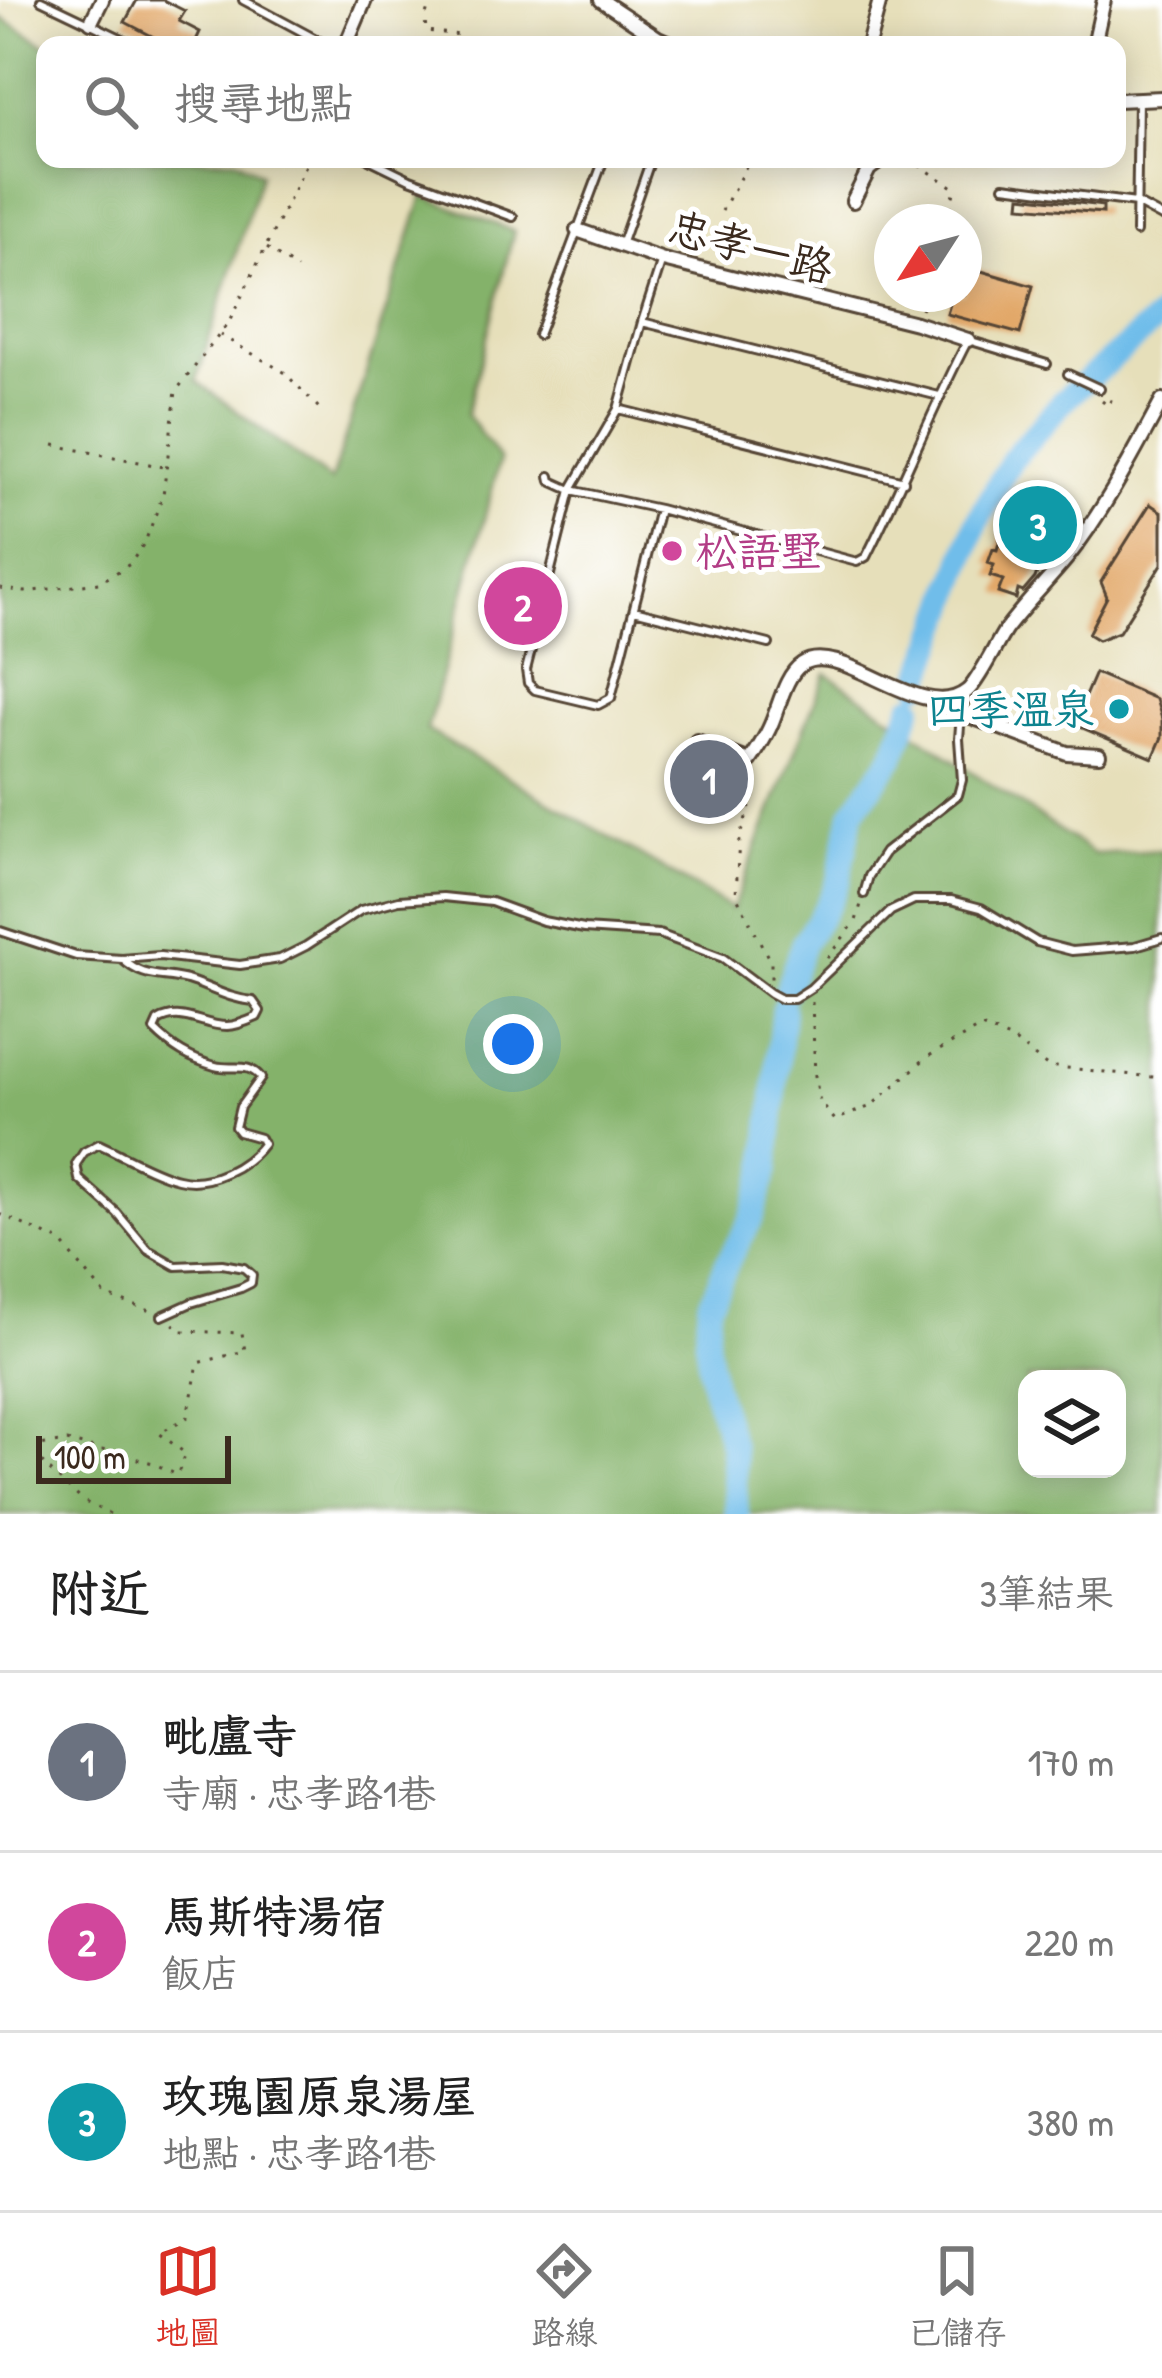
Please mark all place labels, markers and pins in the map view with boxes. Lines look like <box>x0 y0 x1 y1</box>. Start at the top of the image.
pin: 3 <box>999 480 1077 570</box>
place label: 松語墅 <box>696 522 822 579</box>
marker: 松語墅 <box>659 538 685 564</box>
pin: 2 <box>484 561 562 651</box>
place label: 四季溫泉 <box>927 680 1095 737</box>
marker: 四季溫泉 <box>1106 696 1132 722</box>
pin: 1 <box>670 734 748 824</box>

